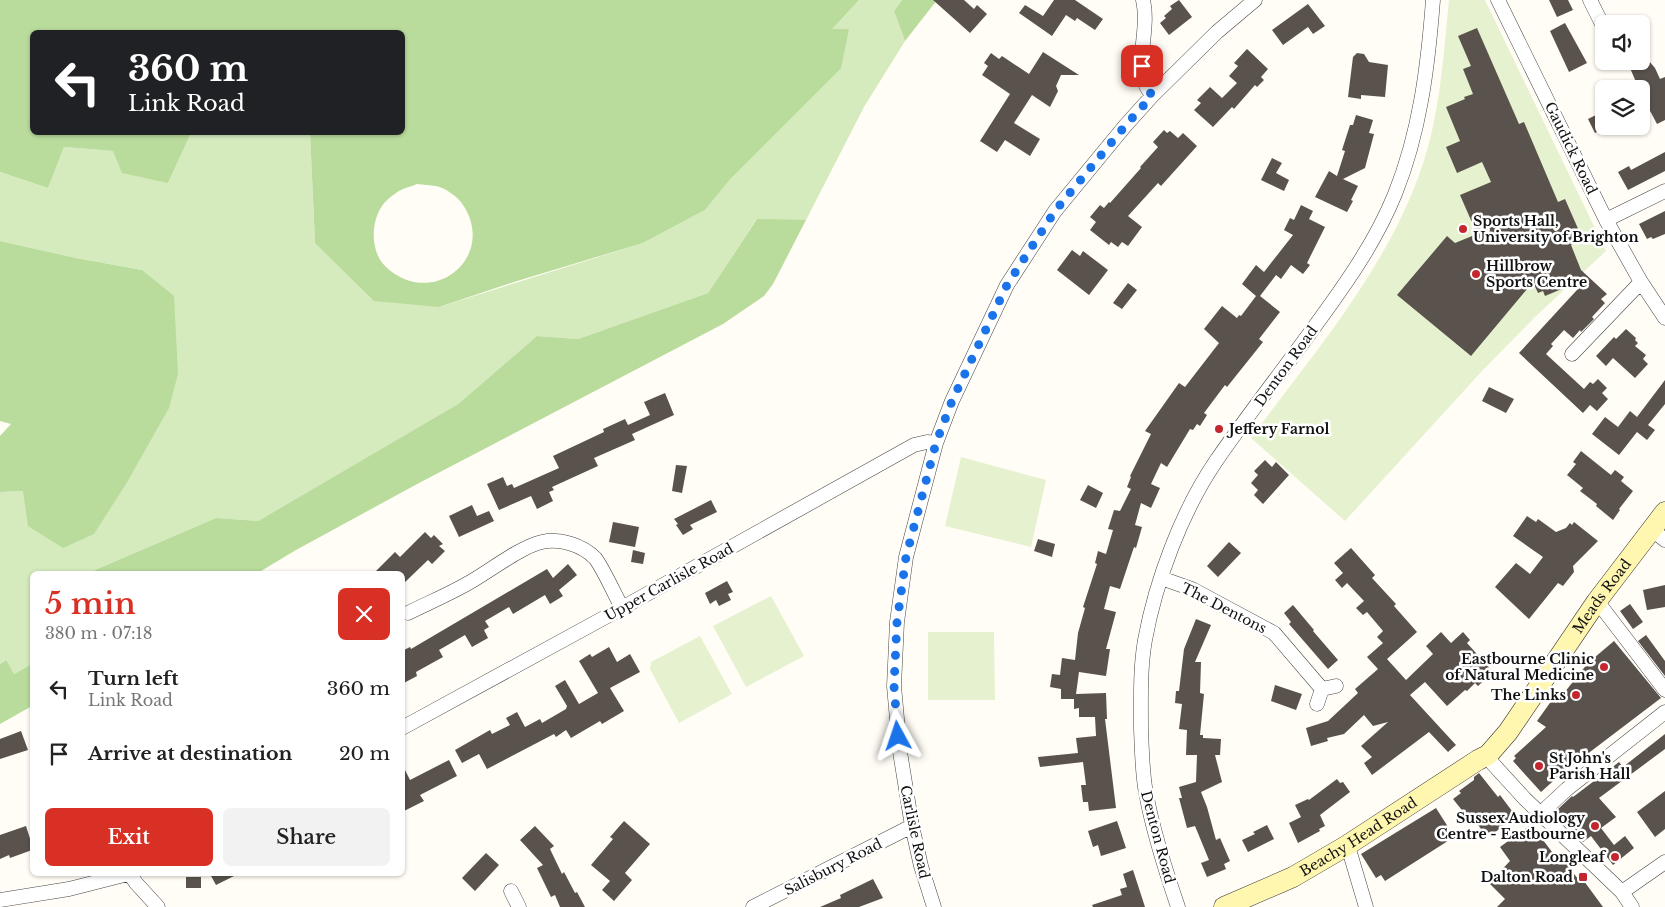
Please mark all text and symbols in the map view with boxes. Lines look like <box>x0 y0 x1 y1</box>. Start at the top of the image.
map controls <box>1595 15 1650 135</box>
button: sound <box>1595 15 1650 70</box>
pin <box>1121 45 1163 87</box>
text: 360 m <box>128 47 248 90</box>
icon: left <box>45 50 110 115</box>
icon: arrive <box>1128 52 1156 80</box>
button: layers <box>1595 80 1650 135</box>
text: Link Road <box>128 90 245 117</box>
street label: Gaudick Road <box>1541 99 1601 198</box>
place label: Sports Hall, University of Brighton <box>1473 212 1639 246</box>
marker: Sports Hall, University of Brighton <box>1457 223 1469 235</box>
place label: Hillbrow Sports Centre <box>1486 257 1587 291</box>
marker: Hillbrow Sports Centre <box>1470 268 1482 280</box>
street label: Denton Road <box>1251 322 1322 410</box>
place label: Jeffery Farnol <box>1226 420 1329 438</box>
marker: Jeffery Farnol <box>1213 423 1225 435</box>
street label: Upper Carlisle Road <box>602 539 737 625</box>
street label: Meads Road <box>1569 555 1635 637</box>
street label: The Dentons <box>1178 579 1270 637</box>
text: 5 min <box>45 585 136 622</box>
button: close <box>338 588 390 640</box>
text: 380 m · 07:18 <box>45 623 152 643</box>
place label: Eastbourne Clinic of Natural Medicine <box>1445 650 1594 684</box>
marker: Eastbourne Clinic of Natural Medicine <box>1598 661 1610 673</box>
text: Turn left <box>88 667 179 690</box>
icon: left <box>45 675 73 703</box>
text: 360 m <box>327 677 390 700</box>
place label: The Links <box>1491 686 1566 704</box>
marker: The Links <box>1570 689 1582 701</box>
text: Link Road <box>88 690 173 710</box>
position arrow <box>871 709 923 761</box>
icon: arrive <box>45 740 73 768</box>
text: Arrive at destination <box>88 742 292 765</box>
text: 20 m <box>339 742 390 765</box>
place label: St John's Parish Hall <box>1549 749 1630 783</box>
marker: St John's Parish Hall <box>1533 760 1545 772</box>
street label: Carlisle Road <box>896 784 934 881</box>
street label: Denton Road <box>1137 789 1179 886</box>
street label: Beachy Head Road <box>1296 793 1421 880</box>
button: Exit <box>45 808 213 866</box>
button: Share <box>223 808 390 866</box>
place label: Sussex Audiology Centre - Eastbourne <box>1436 809 1586 843</box>
marker: Sussex Audiology Centre - Eastbourne <box>1589 820 1601 832</box>
street label: Salisbury Road <box>781 834 885 899</box>
place label: Longleaf <box>1539 848 1607 866</box>
marker: Longleaf <box>1609 851 1621 863</box>
place label: Dalton Road <box>1480 868 1573 886</box>
marker: Dalton Road <box>1577 871 1589 883</box>

